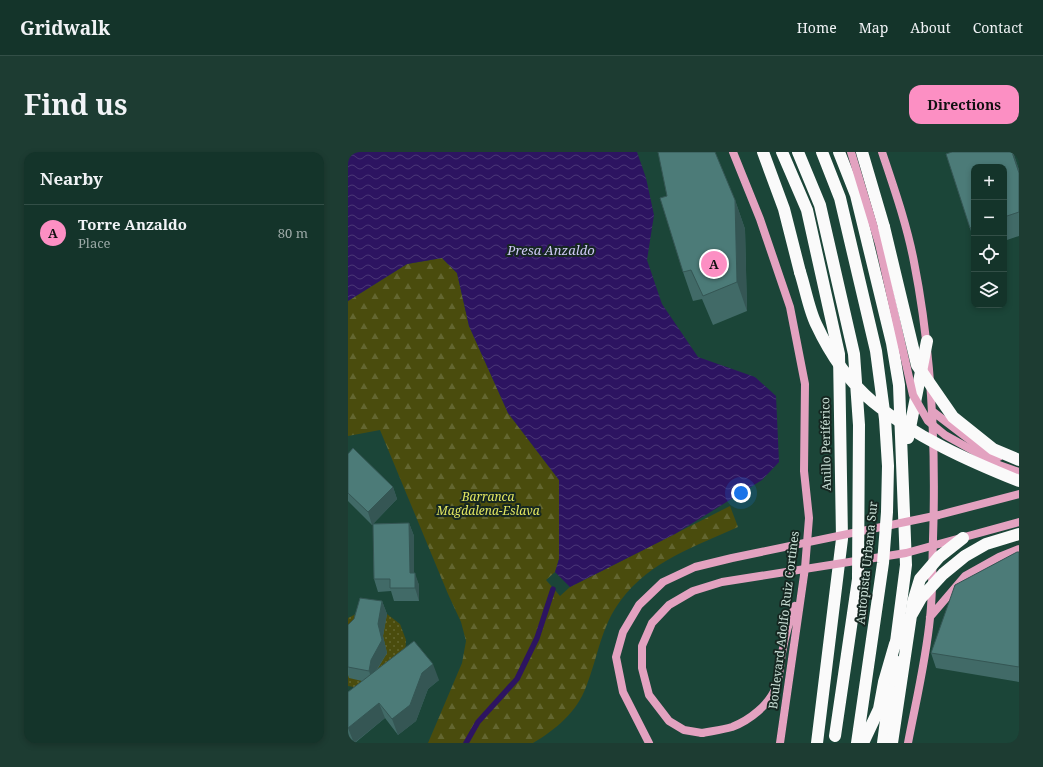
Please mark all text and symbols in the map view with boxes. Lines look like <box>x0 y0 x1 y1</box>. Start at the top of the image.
text: Gridwalk <box>20 15 110 41</box>
text: Home <box>797 18 837 37</box>
text: Map <box>859 18 888 37</box>
text: About <box>910 18 951 37</box>
text: Contact <box>973 18 1023 37</box>
text: Find us <box>24 85 128 123</box>
button: Directions <box>909 85 1019 124</box>
map controls <box>971 164 1007 308</box>
button: + <box>971 164 1007 200</box>
text: Nearby <box>40 167 103 190</box>
button: − <box>971 200 1007 236</box>
text: Torre Anzaldo <box>78 214 187 234</box>
text: A <box>48 224 58 242</box>
text: 80 m <box>278 224 308 242</box>
text: Place <box>78 234 111 252</box>
button: locate <box>971 236 1007 272</box>
water label: Presa Anzaldo <box>506 241 595 259</box>
pin: A <box>701 249 727 279</box>
button: layers <box>971 272 1007 308</box>
street label: Anillo Periférico <box>816 397 835 491</box>
your location <box>731 483 751 503</box>
park label: Barranca Magdalena-Eslava <box>435 488 540 519</box>
street label: Autopista Urbana Sur <box>852 500 881 625</box>
street label: Boulevard Adolfo Ruiz Cortines <box>764 530 803 710</box>

